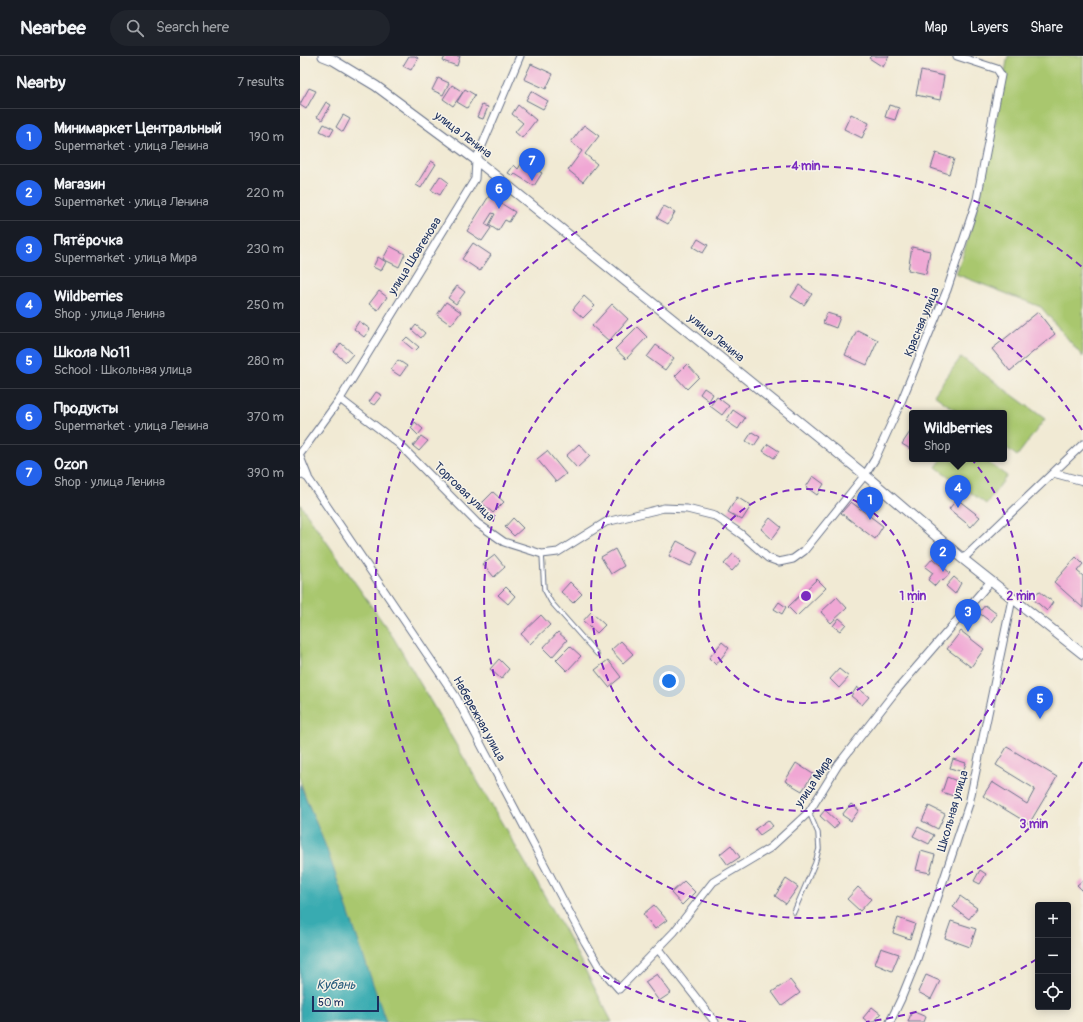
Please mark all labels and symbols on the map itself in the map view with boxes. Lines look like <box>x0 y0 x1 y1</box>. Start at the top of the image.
street label: улица Ленина <box>430 108 495 162</box>
pin: 7 <box>519 148 545 181</box>
text: 4 min <box>790 159 821 174</box>
pin: 6 <box>486 176 512 209</box>
street label: улица Шовгенова <box>385 214 445 298</box>
street label: Красная улица <box>901 285 943 359</box>
street label: улица Ленина <box>684 310 748 366</box>
street label: Торговая улица <box>430 459 498 525</box>
pin: 4 <box>945 475 971 508</box>
pin: 1 <box>857 487 883 520</box>
pin: 2 <box>930 539 956 572</box>
centre of rings <box>799 589 813 603</box>
text: 1 min <box>900 589 927 604</box>
text: 2 min <box>1007 589 1036 604</box>
pin: 3 <box>955 599 981 632</box>
your location <box>659 671 679 691</box>
street label: Набережная улица <box>450 674 509 764</box>
pin: 5 <box>1027 686 1053 719</box>
street label: улица Мира <box>791 754 837 811</box>
street label: Школьная улица <box>934 768 972 853</box>
text: 3 min <box>1020 817 1049 832</box>
water label: Кубань <box>316 977 356 993</box>
scale bar <box>312 994 379 1013</box>

